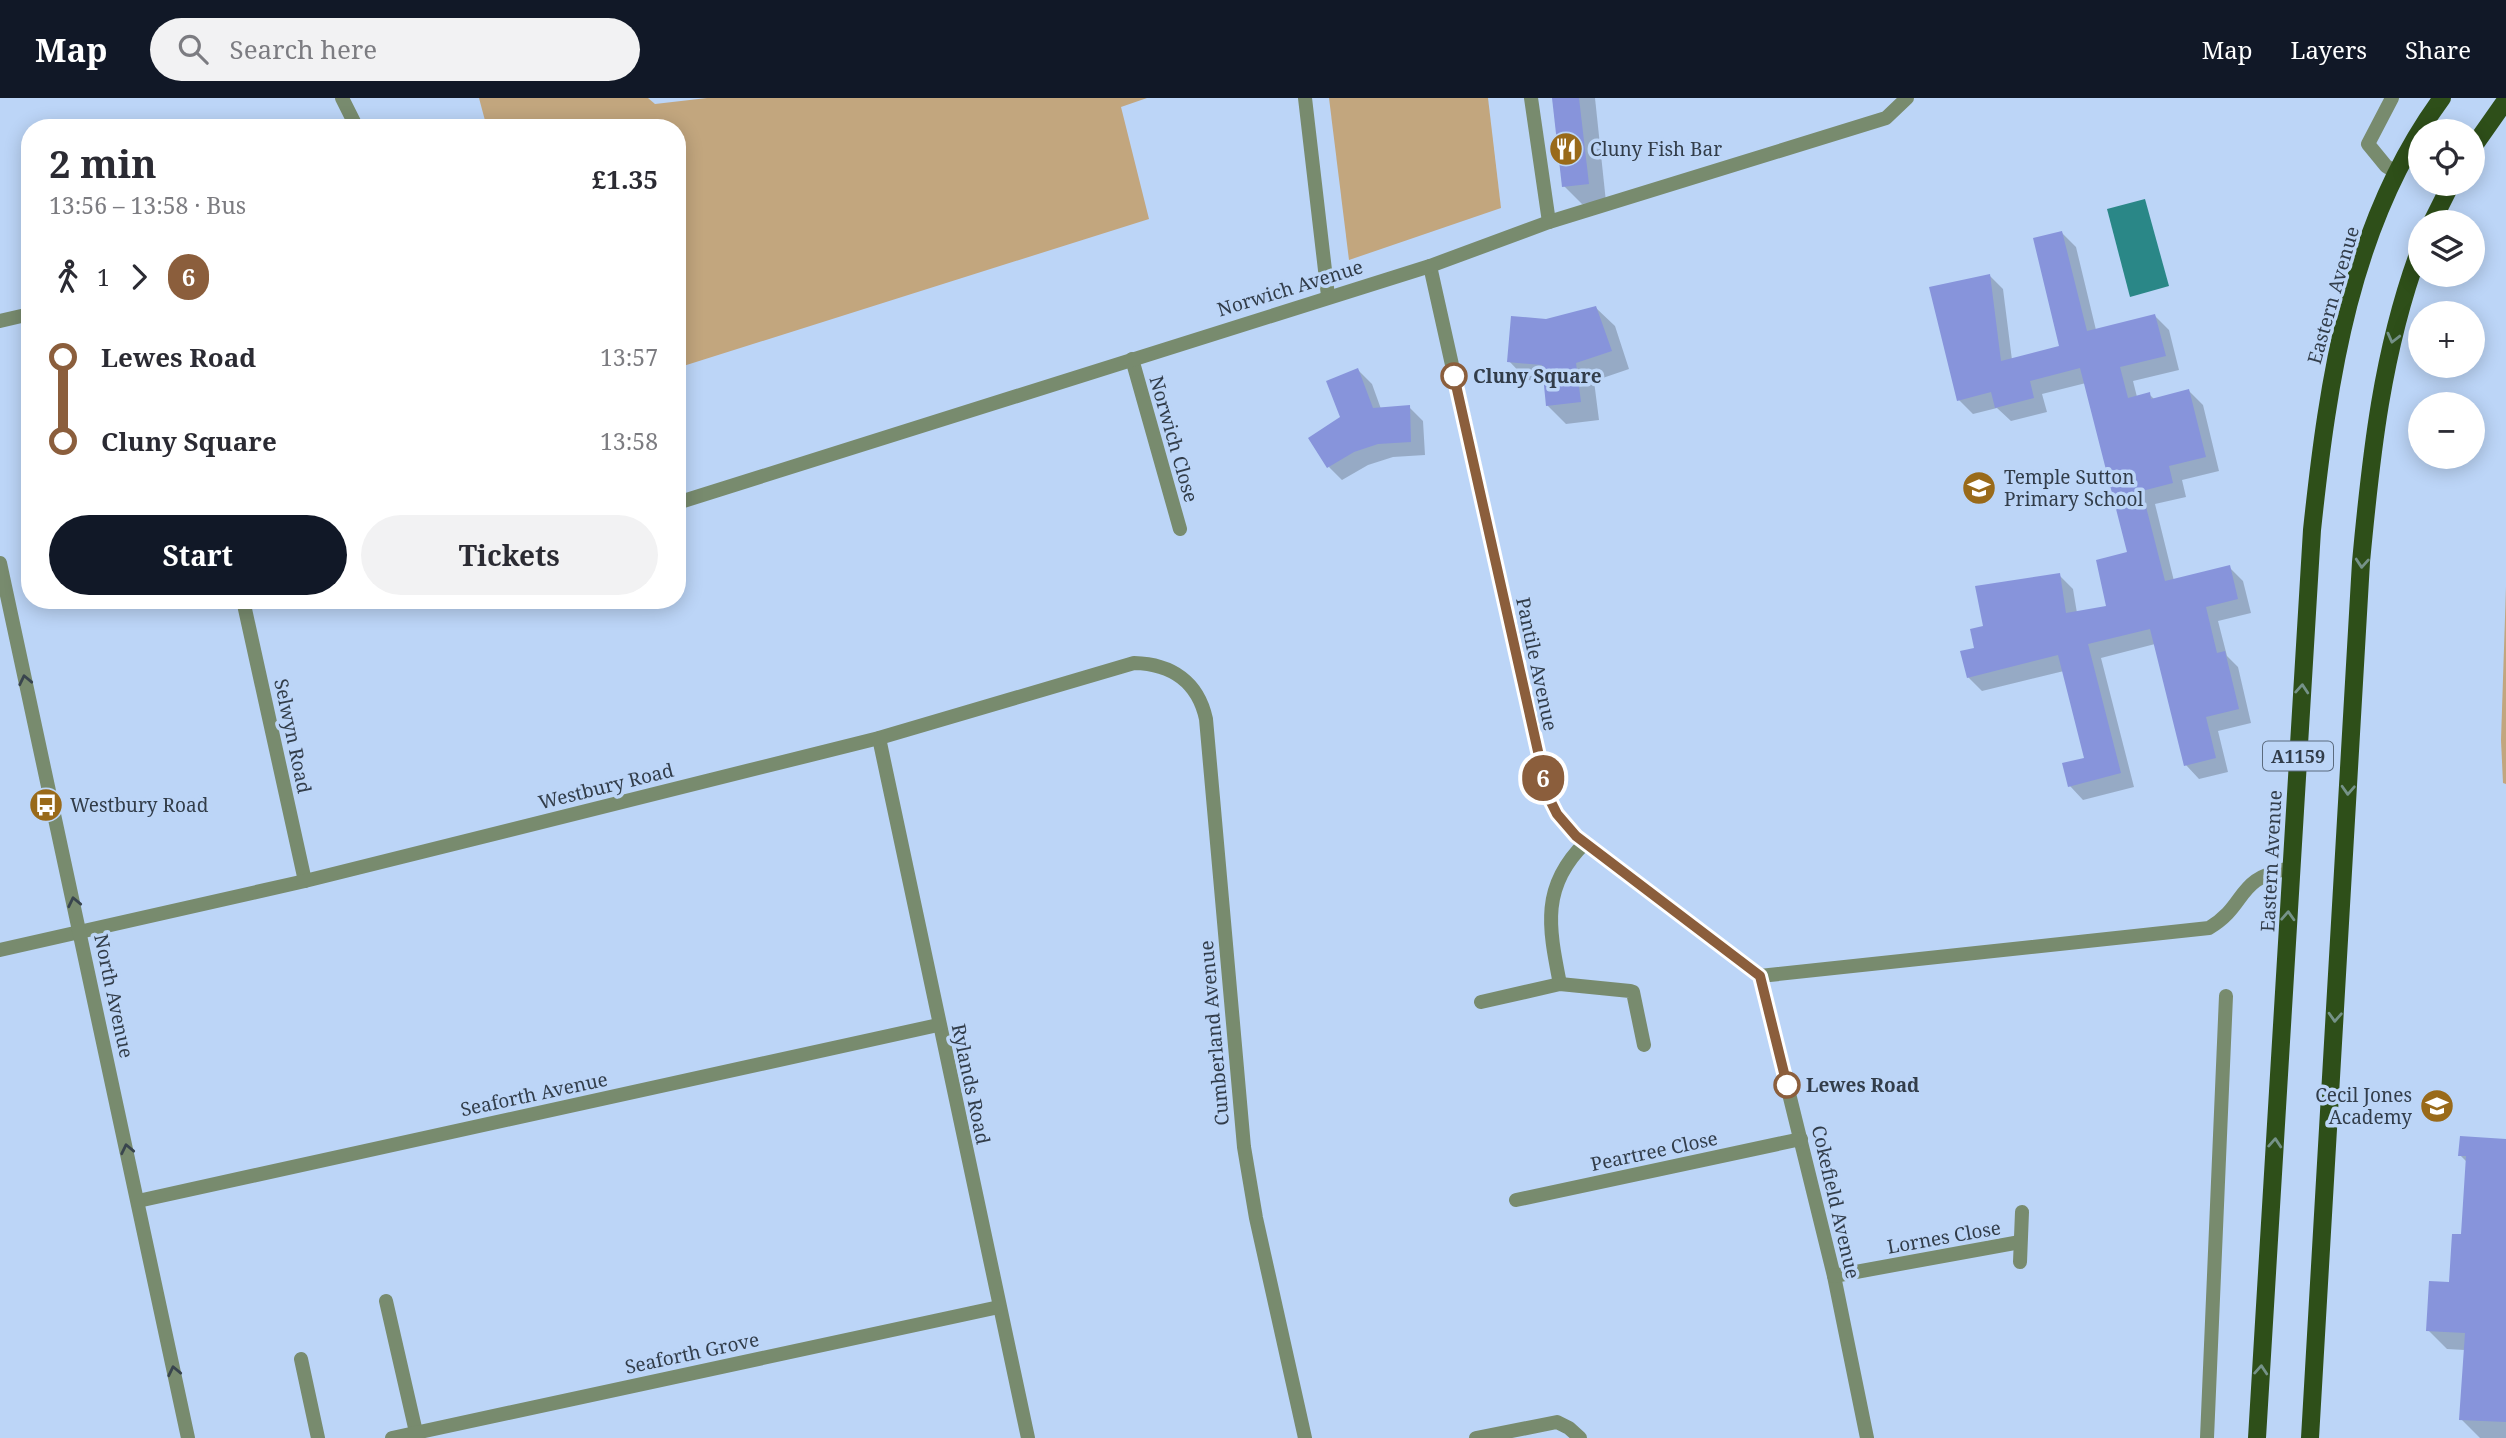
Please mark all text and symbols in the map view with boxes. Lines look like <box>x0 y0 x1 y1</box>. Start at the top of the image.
search box <box>150 18 640 81</box>
text: Map <box>35 27 108 72</box>
icon: search <box>174 30 212 68</box>
text: Search here <box>230 31 377 67</box>
text: Map <box>2202 33 2253 66</box>
text: Layers <box>2291 33 2367 66</box>
text: Share <box>2405 33 2471 66</box>
map controls <box>2408 119 2485 469</box>
button: locate <box>2408 119 2485 196</box>
restaurant icon: Cluny Fish Bar <box>1547 130 1585 168</box>
place label: Cluny Fish Bar <box>1590 136 1722 162</box>
text: 2 min <box>49 137 157 189</box>
text: £1.35 <box>592 161 658 197</box>
text: 13:56 – 13:58 · Bus <box>49 189 246 221</box>
button: layers <box>2408 210 2485 287</box>
street label: Eastern Avenue <box>2301 223 2365 367</box>
street label: Norwich Avenue <box>1214 253 1366 323</box>
icon: walk <box>49 258 87 296</box>
icon: forward <box>120 258 158 296</box>
text: 6 <box>182 260 195 293</box>
text: 1 <box>97 261 110 293</box>
button: + <box>2408 301 2485 378</box>
one-way arrow <box>2387 332 2401 344</box>
text: Lewes Road <box>101 339 256 375</box>
text: 13:57 <box>600 341 658 373</box>
marker: Cluny Square <box>1441 363 1467 389</box>
place label: Cluny Square <box>1473 363 1602 389</box>
street label: Norwich Close <box>1144 373 1204 505</box>
button: − <box>2408 392 2485 469</box>
text: Cluny Square <box>101 423 277 459</box>
text: 13:58 <box>600 425 658 457</box>
place label: Temple Sutton Primary School <box>2004 464 2143 512</box>
school or university icon: Temple Sutton Primary School <box>1960 469 1998 507</box>
button: Start <box>49 515 347 595</box>
button: Tickets <box>361 515 658 595</box>
one-way arrow <box>2354 558 2369 569</box>
street label: Pantile Avenue <box>1510 595 1564 733</box>
one-way arrow <box>19 674 34 686</box>
street label: Selwyn Road <box>268 676 318 796</box>
one-way arrow <box>2294 683 2309 694</box>
road number: A1159 <box>2263 742 2333 770</box>
line badge: 6 <box>1520 755 1566 801</box>
street label: Westbury Road <box>536 757 677 815</box>
text: 6 <box>1536 761 1550 794</box>
one-way arrow <box>2341 785 2356 796</box>
bus stop icon: Westbury Road <box>27 786 65 824</box>
street label: Eastern Avenue <box>2254 789 2288 933</box>
place label: Westbury Road <box>70 792 209 818</box>
one-way arrow <box>68 896 82 908</box>
one-way arrow <box>2281 910 2296 921</box>
street label: North Avenue <box>88 932 140 1060</box>
street label: Cumberland Avenue <box>1193 939 1235 1127</box>
one-way arrow <box>2328 1012 2343 1023</box>
street label: Rylands Road <box>946 1021 997 1147</box>
street label: Seaforth Avenue <box>458 1066 610 1122</box>
marker: Lewes Road <box>1774 1072 1800 1098</box>
place label: Lewes Road <box>1806 1072 1920 1098</box>
place label: Cecil Jones Academy <box>2315 1082 2412 1130</box>
school or university icon: Cecil Jones Academy <box>2418 1087 2456 1125</box>
street label: Cokefield Avenue <box>1806 1123 1866 1281</box>
street label: Peartree Close <box>1588 1125 1720 1177</box>
one-way arrow <box>2267 1137 2282 1148</box>
one-way arrow <box>120 1143 135 1155</box>
street label: Lornes Close <box>1885 1214 2003 1260</box>
street label: Seaforth Grove <box>623 1326 761 1380</box>
one-way arrow <box>2253 1364 2268 1375</box>
one-way arrow <box>168 1365 183 1377</box>

